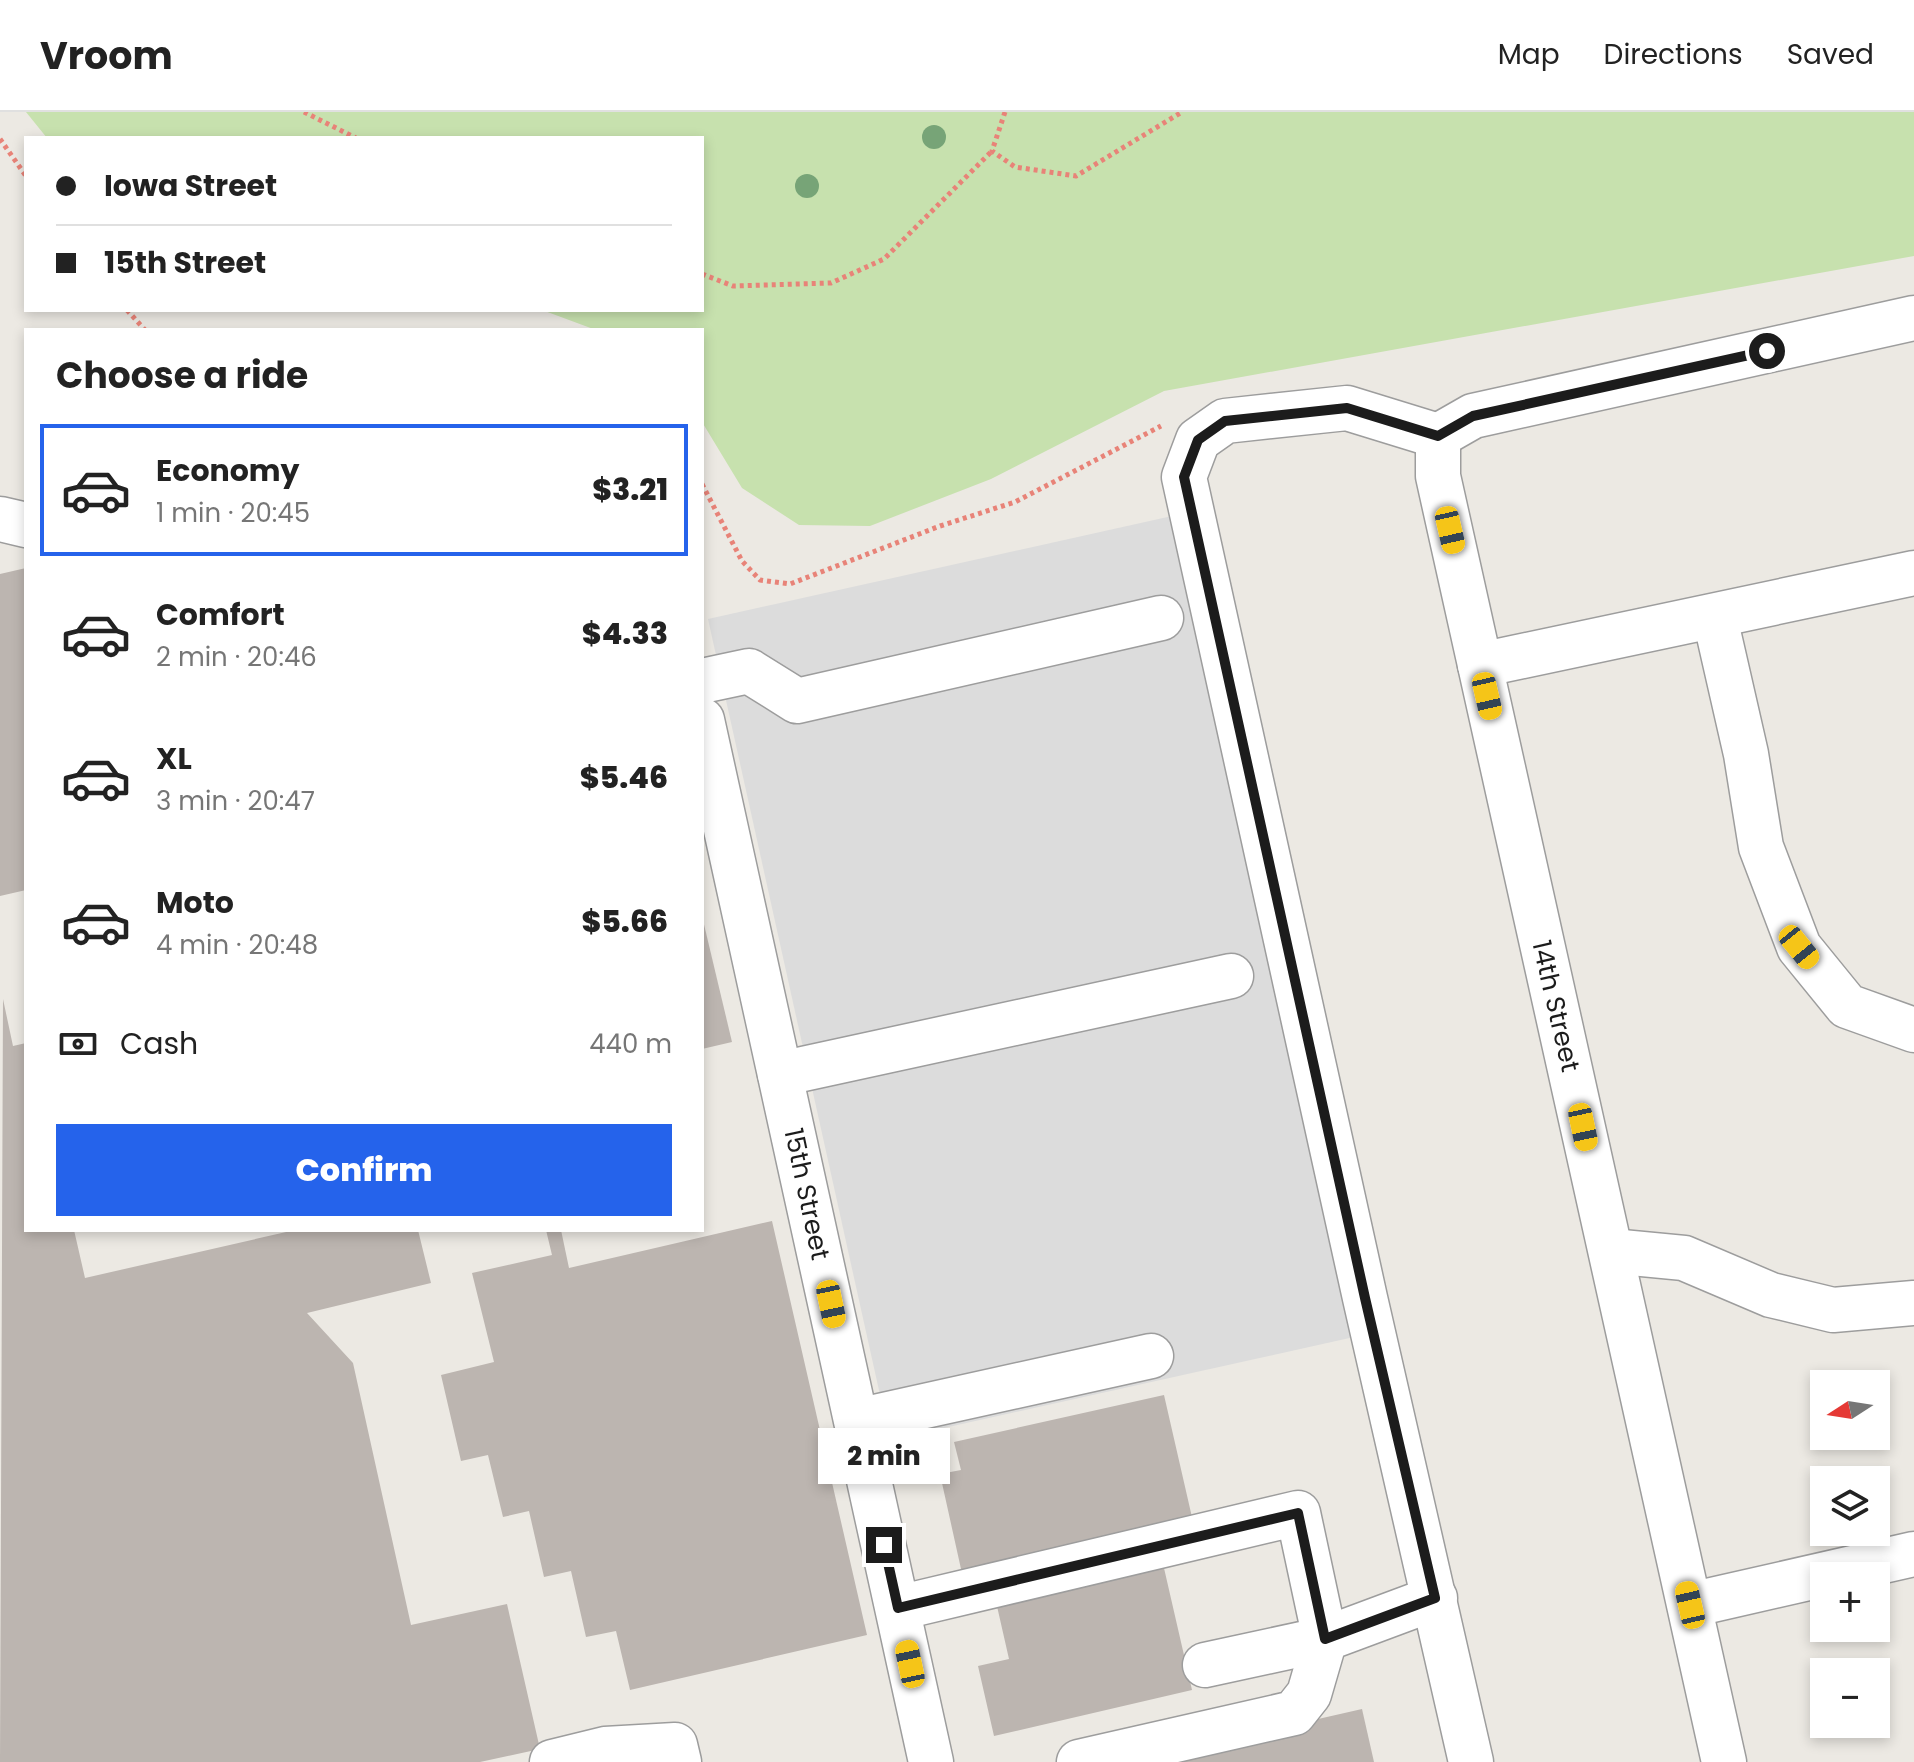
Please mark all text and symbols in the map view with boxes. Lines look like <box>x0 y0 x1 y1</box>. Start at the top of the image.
text: Vroom <box>40 29 173 82</box>
text: Map <box>1498 35 1560 74</box>
text: Directions <box>1604 35 1743 74</box>
text: Saved <box>1787 35 1874 74</box>
text: Iowa Street <box>104 164 277 207</box>
text: 15th Street <box>104 241 266 284</box>
route start <box>1749 333 1785 369</box>
text: Choose a ride <box>56 350 308 401</box>
text: Economy <box>156 449 300 492</box>
icon: car <box>60 454 132 526</box>
text: $3.21 <box>592 468 668 511</box>
text: 1 min · 20:45 <box>156 495 310 531</box>
car <box>1433 504 1467 556</box>
text: Comfort <box>156 593 285 636</box>
icon: car <box>60 598 132 670</box>
text: $4.33 <box>582 612 668 655</box>
text: 2 min · 20:46 <box>156 639 317 675</box>
car <box>1470 670 1504 722</box>
text: XL <box>156 737 192 780</box>
icon: car <box>60 742 132 814</box>
text: $5.46 <box>580 756 668 799</box>
text: 3 min · 20:47 <box>156 783 315 819</box>
text: Moto <box>156 881 234 924</box>
icon: car <box>60 886 132 958</box>
text: $5.66 <box>581 900 668 943</box>
car <box>1775 921 1823 973</box>
text: 4 min · 20:48 <box>156 927 318 963</box>
street label: 14th Street <box>1523 937 1589 1075</box>
icon: cash <box>56 1022 100 1066</box>
text: Cash <box>120 1022 198 1065</box>
text: 440 m <box>589 1026 672 1062</box>
car <box>1566 1101 1600 1153</box>
button: Confirm <box>56 1124 672 1216</box>
street label: 15th Street <box>775 1125 839 1263</box>
car <box>814 1278 848 1330</box>
north arrow <box>1810 1370 1890 1450</box>
map controls <box>1810 1370 1890 1738</box>
callout: 2 min <box>818 1429 950 1485</box>
text: 2 min <box>847 1438 921 1474</box>
button: layers <box>1810 1466 1890 1546</box>
route end <box>866 1527 902 1563</box>
button: + <box>1810 1562 1890 1642</box>
car <box>1673 1579 1707 1631</box>
car <box>893 1638 927 1690</box>
button: − <box>1810 1658 1890 1738</box>

